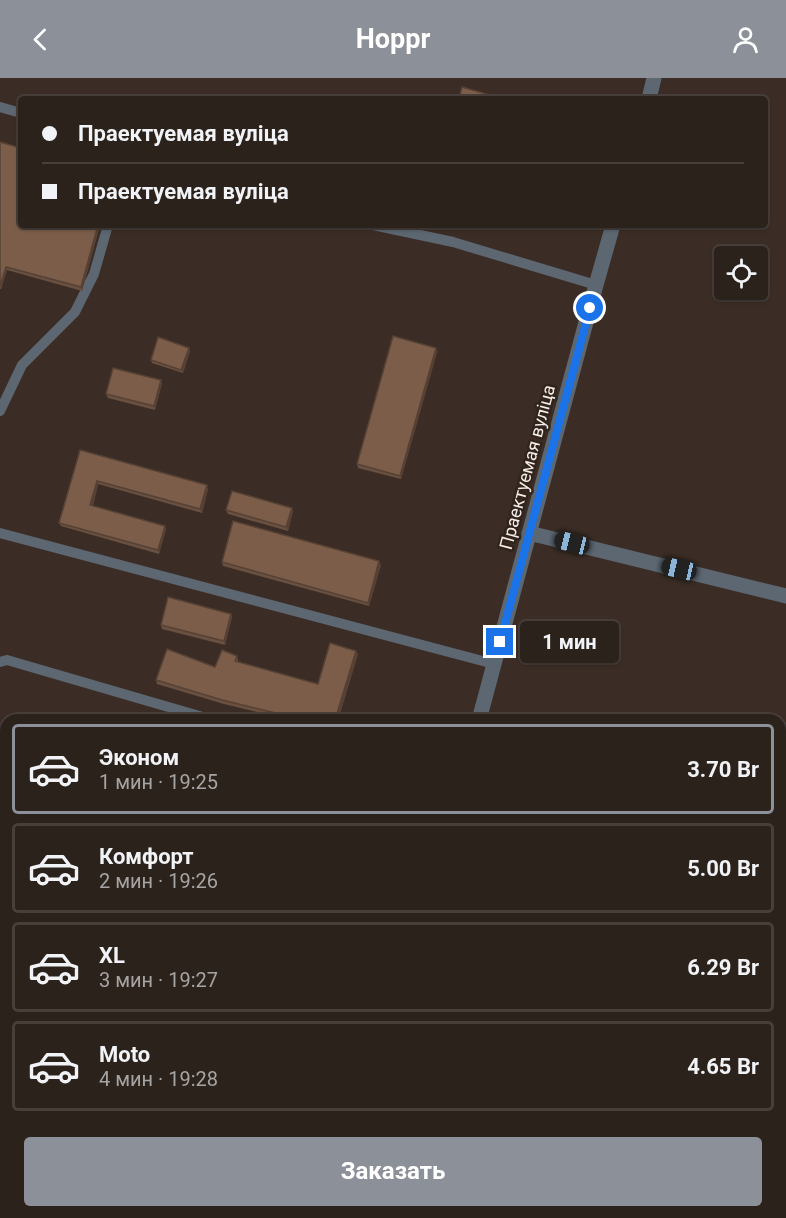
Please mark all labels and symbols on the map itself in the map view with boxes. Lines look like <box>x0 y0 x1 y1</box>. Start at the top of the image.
route start <box>576 294 603 321</box>
street label: Праектуемая вуліца <box>495 382 559 552</box>
car <box>552 530 592 556</box>
car <box>659 556 699 582</box>
callout: 1 мин <box>521 621 620 663</box>
route end <box>486 628 513 655</box>

